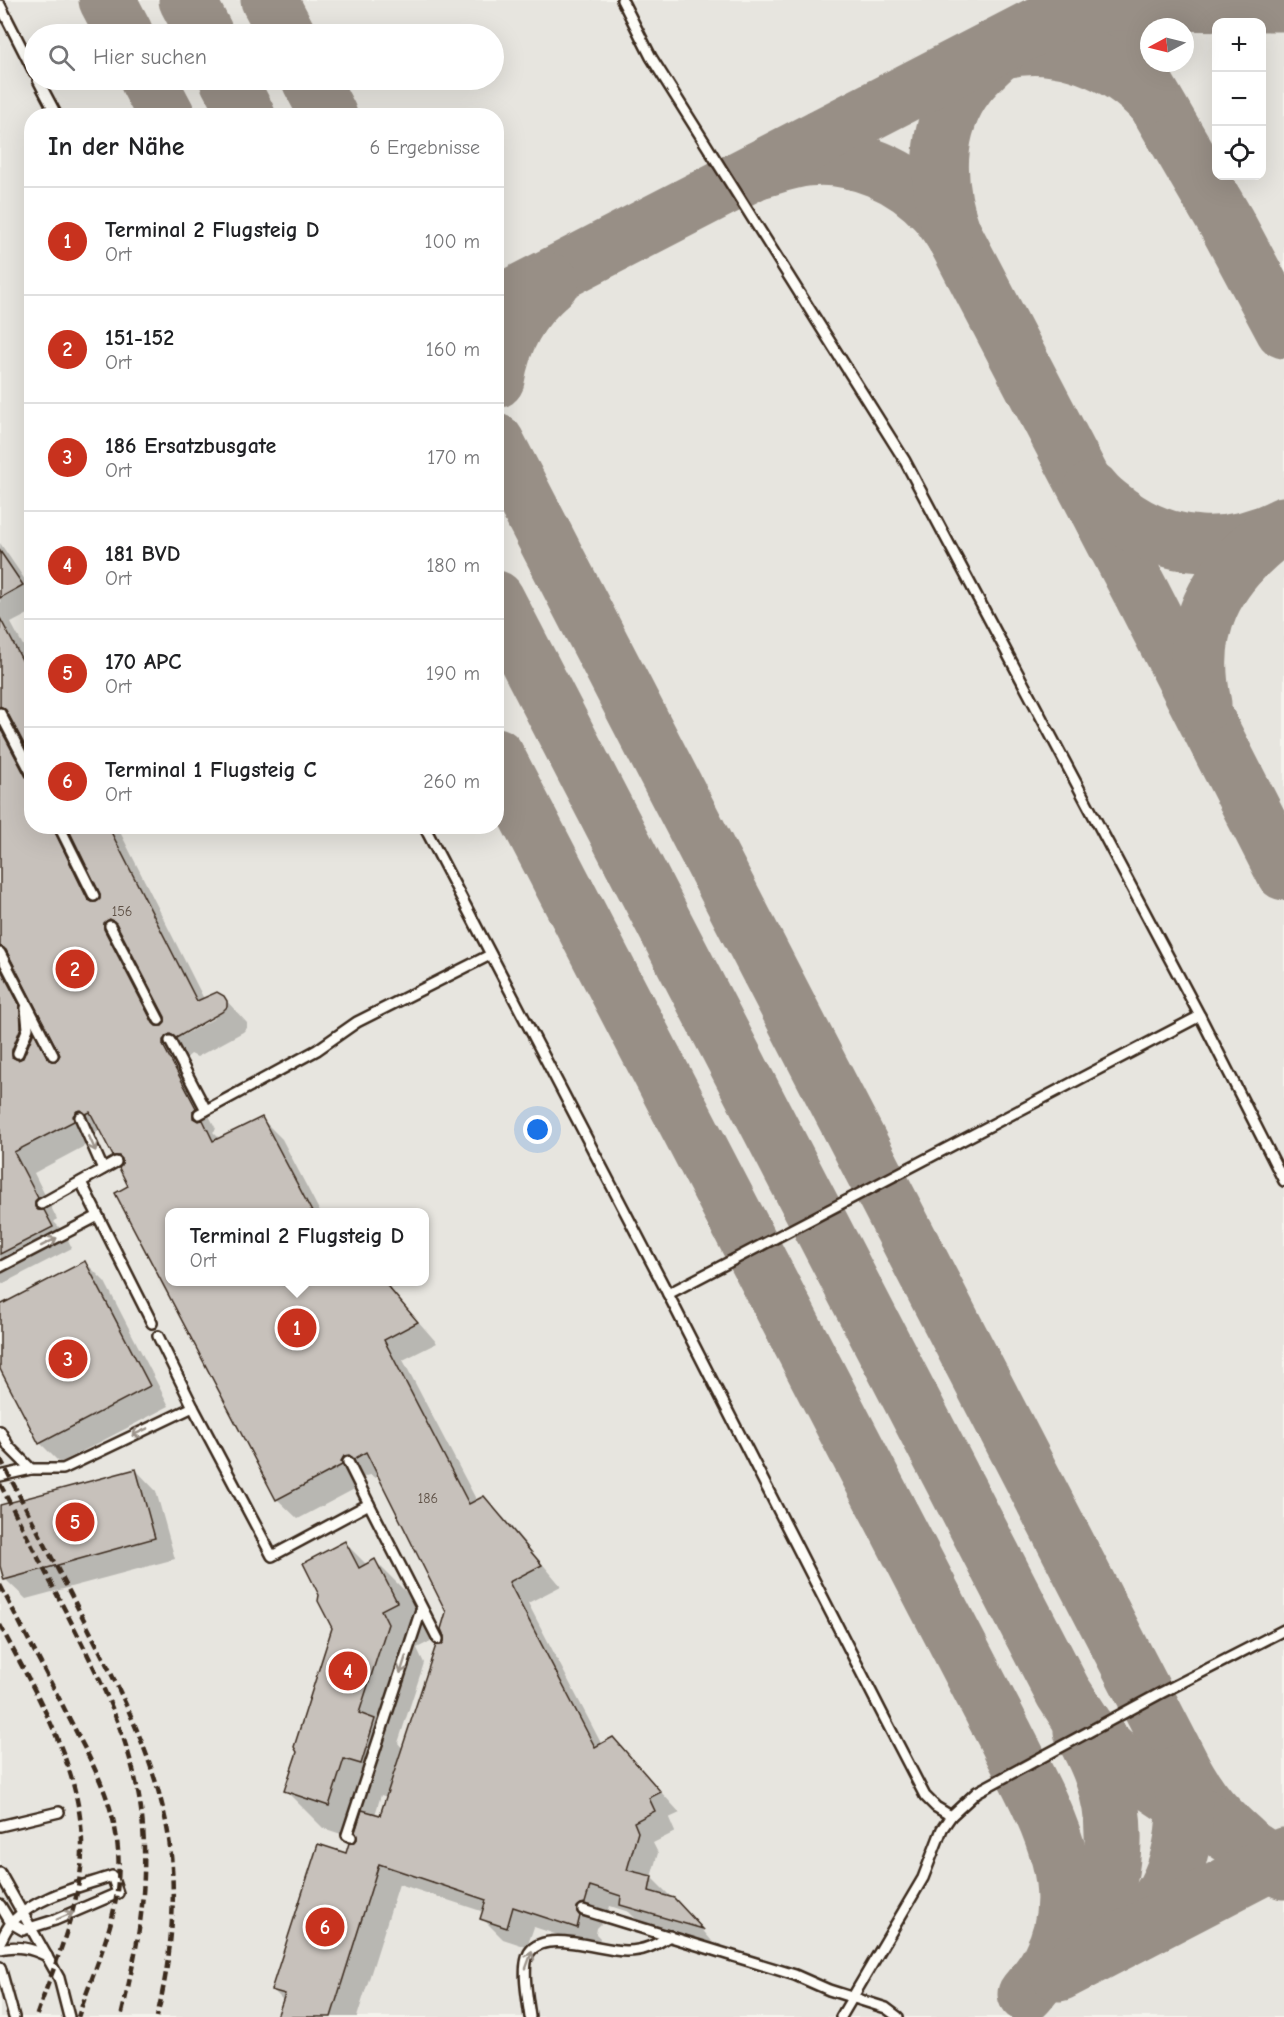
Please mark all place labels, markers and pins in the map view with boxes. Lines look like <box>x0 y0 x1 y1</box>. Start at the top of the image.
pin: 2 <box>56 946 94 992</box>
pin: 1 <box>278 1306 316 1350</box>
pin: 3 <box>48 1336 88 1382</box>
pin: 5 <box>56 1500 94 1544</box>
pin: 4 <box>328 1648 368 1694</box>
pin: 6 <box>306 1904 344 1950</box>

